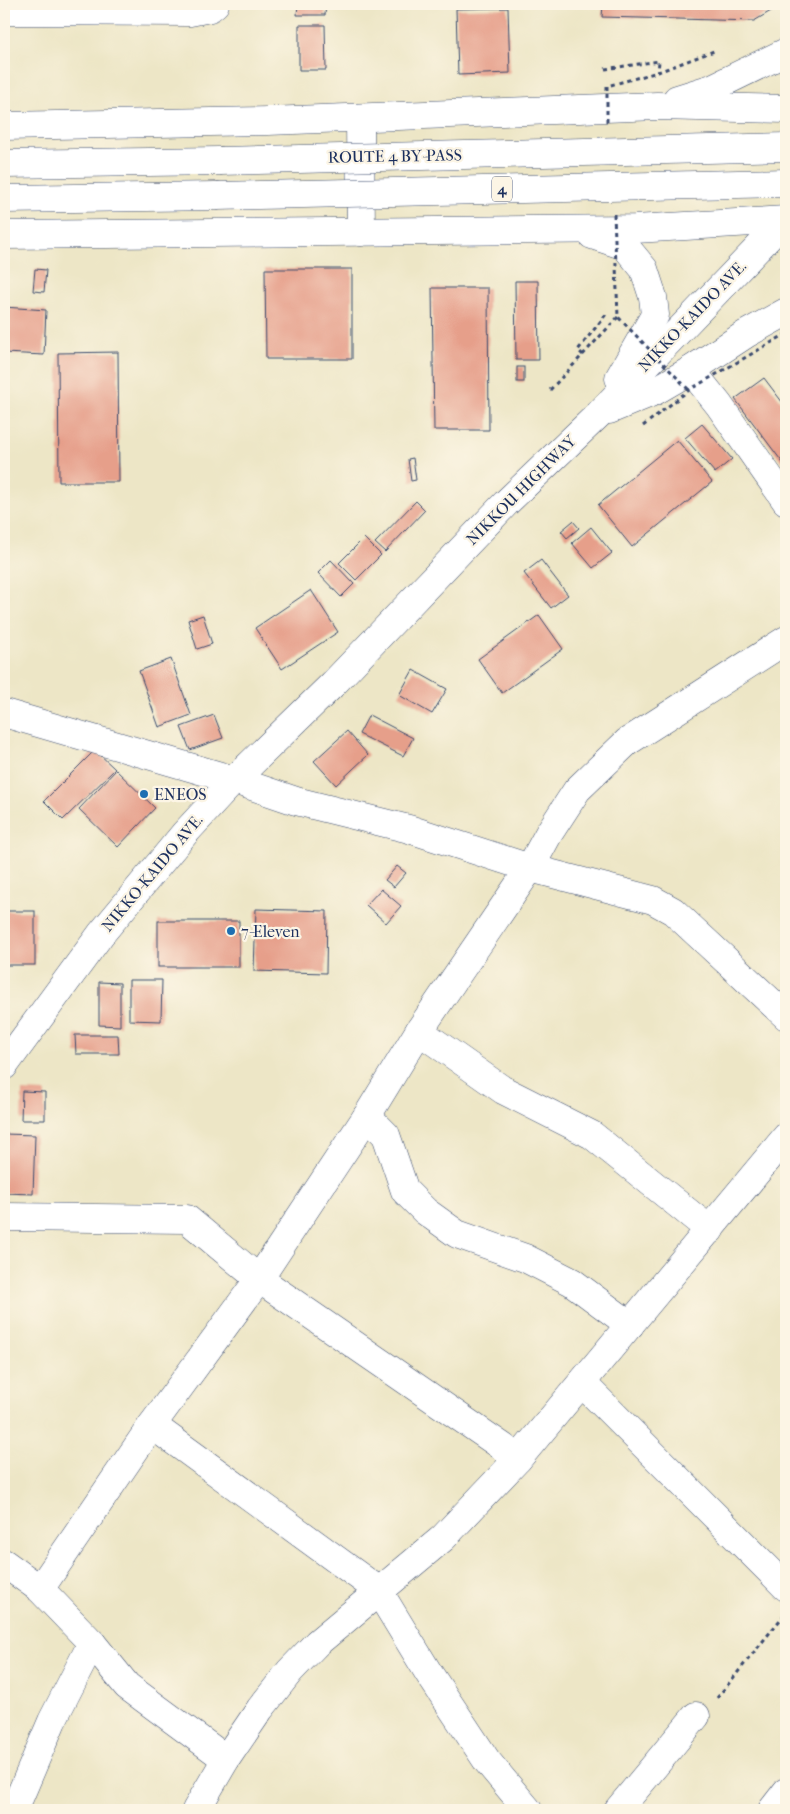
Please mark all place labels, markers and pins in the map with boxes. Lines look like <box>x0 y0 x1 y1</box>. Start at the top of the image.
place label: ENEOS <box>154 785 207 804</box>
marker: ENEOS <box>138 788 150 800</box>
place label: 7-Eleven <box>241 922 300 941</box>
marker: 7-Eleven <box>225 925 237 937</box>

